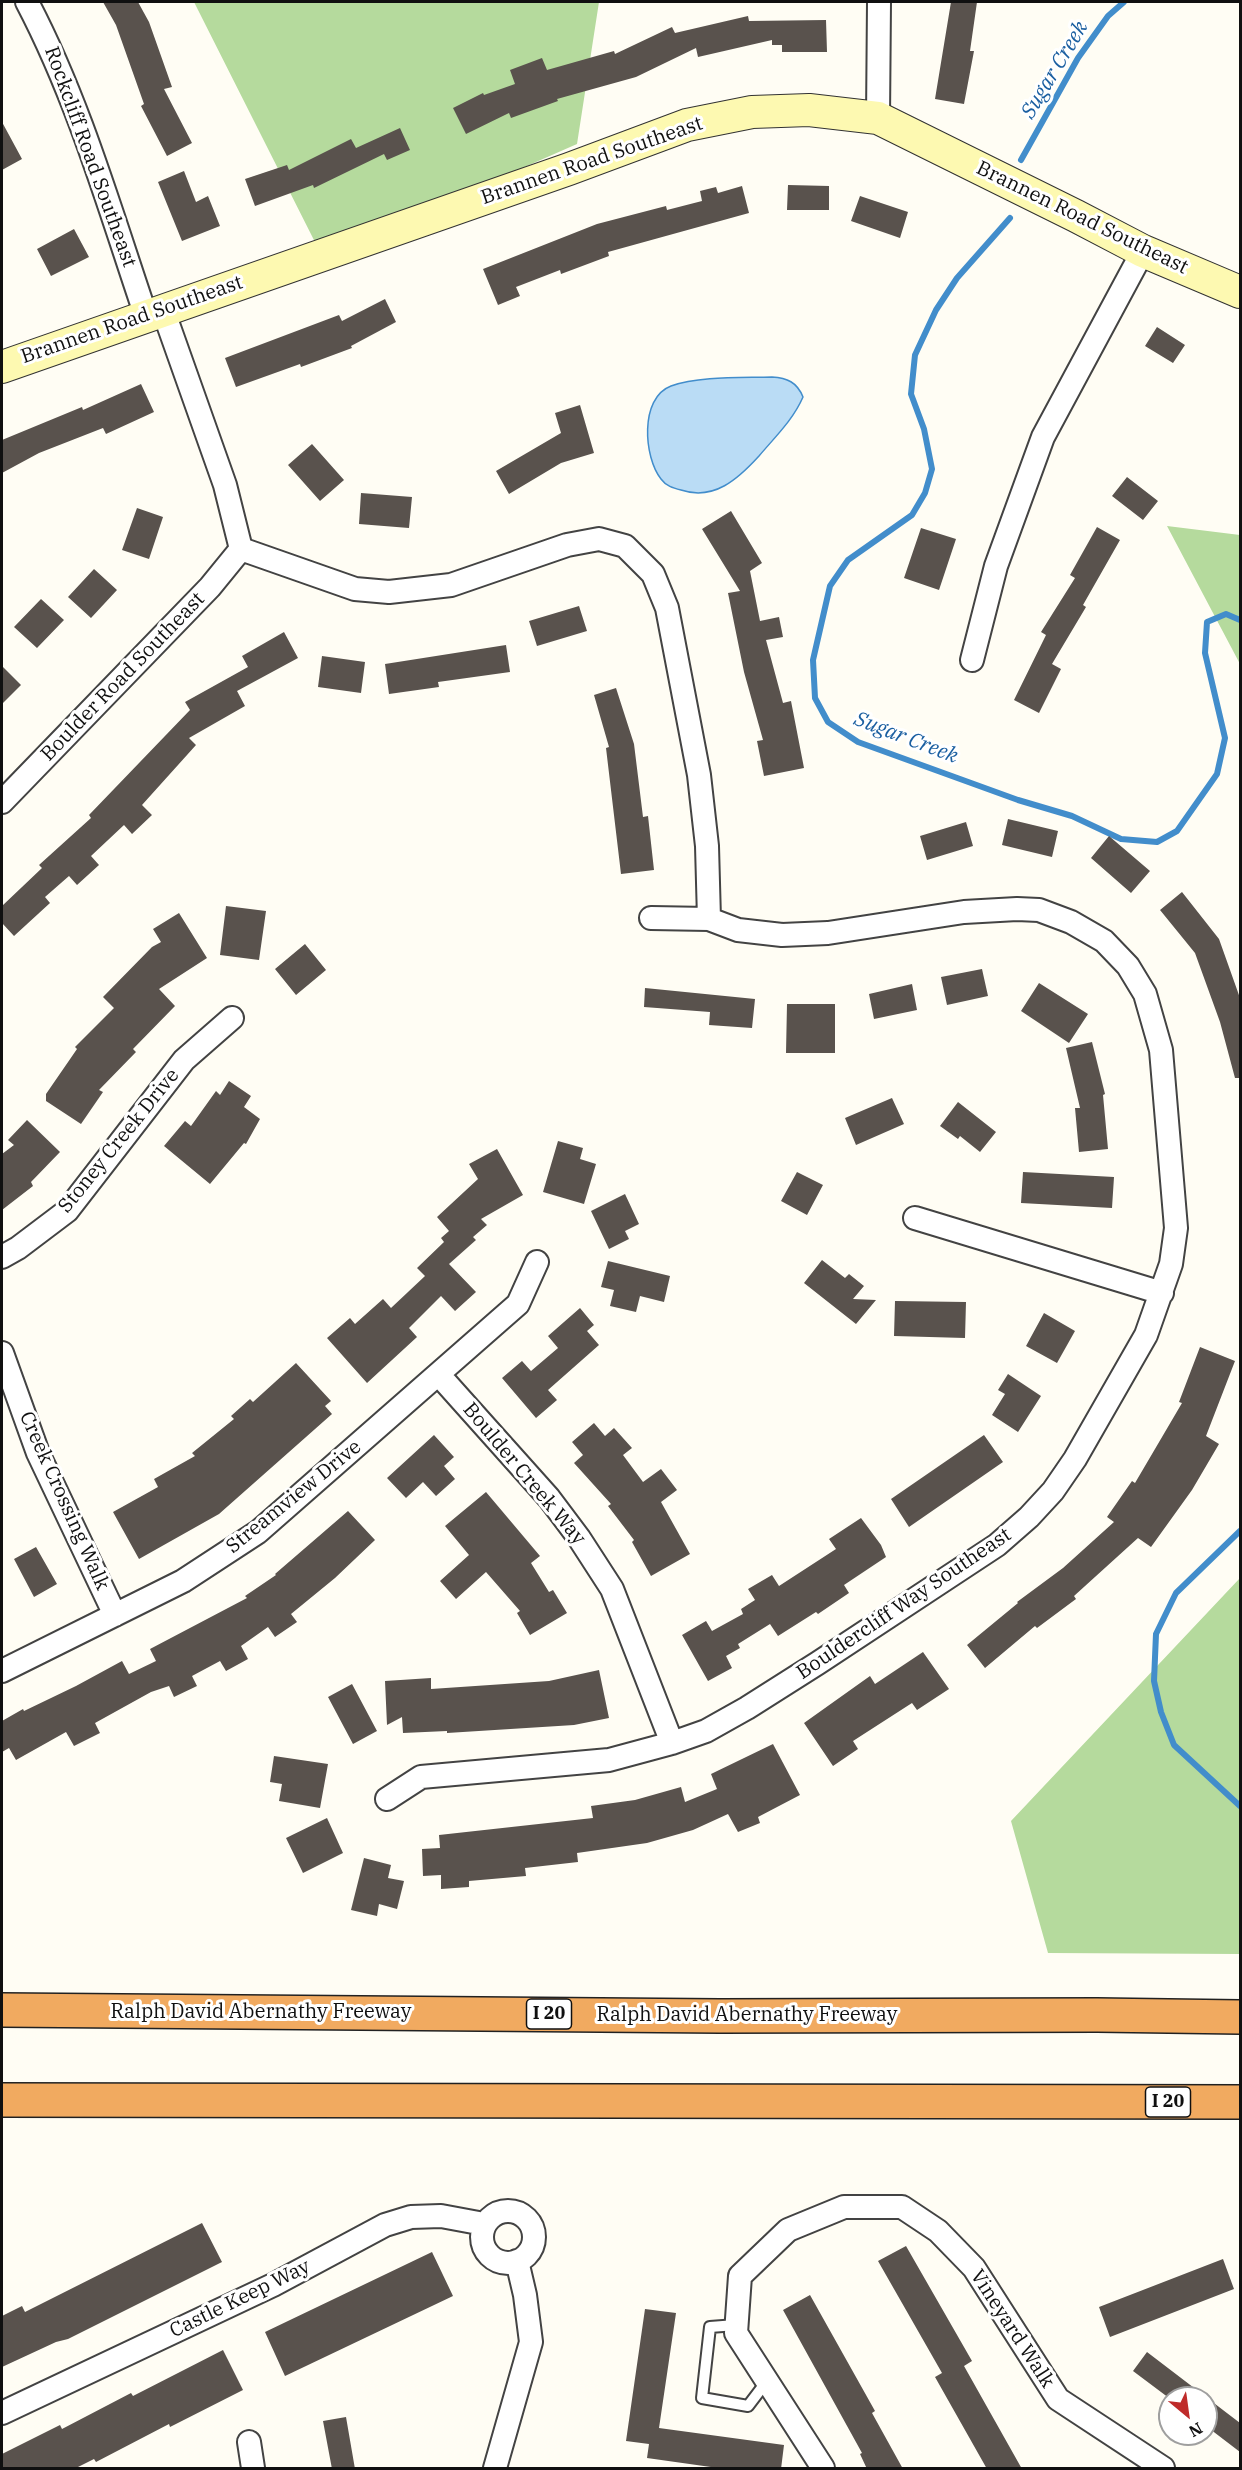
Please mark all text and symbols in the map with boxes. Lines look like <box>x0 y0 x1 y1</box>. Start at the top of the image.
water label: Sugar Creek <box>1016 17 1094 123</box>
street label: Rockcliff Road Southeast <box>39 43 141 271</box>
street label: Brannen Road Southeast <box>478 112 706 210</box>
street label: Brannen Road Southeast <box>972 156 1192 280</box>
street label: Brannen Road Southeast <box>18 271 246 369</box>
street label: Boulder Road Southeast <box>36 588 210 766</box>
water label: Sugar Creek <box>851 707 961 769</box>
street label: Stoney Creek Drive <box>53 1064 185 1218</box>
street label: Boulder Creek Way <box>458 1398 590 1550</box>
street label: Creek Crossing Walk <box>14 1408 114 1594</box>
street label: Streamview Drive <box>222 1435 366 1559</box>
street label: Bouldercliff Way Southeast <box>792 1523 1016 1685</box>
road number: I 20 <box>526 1999 572 2029</box>
street label: Ralph David Abernathy Freeway <box>111 2000 411 2024</box>
street label: Ralph David Abernathy Freeway <box>597 2003 897 2027</box>
road number: I 20 <box>1146 2087 1190 2117</box>
street label: Castle Keep Way <box>166 2255 314 2343</box>
street label: Vineyard Walk <box>965 2265 1059 2393</box>
north arrow <box>1158 2386 1218 2446</box>
text: N <box>1185 2418 1206 2442</box>

